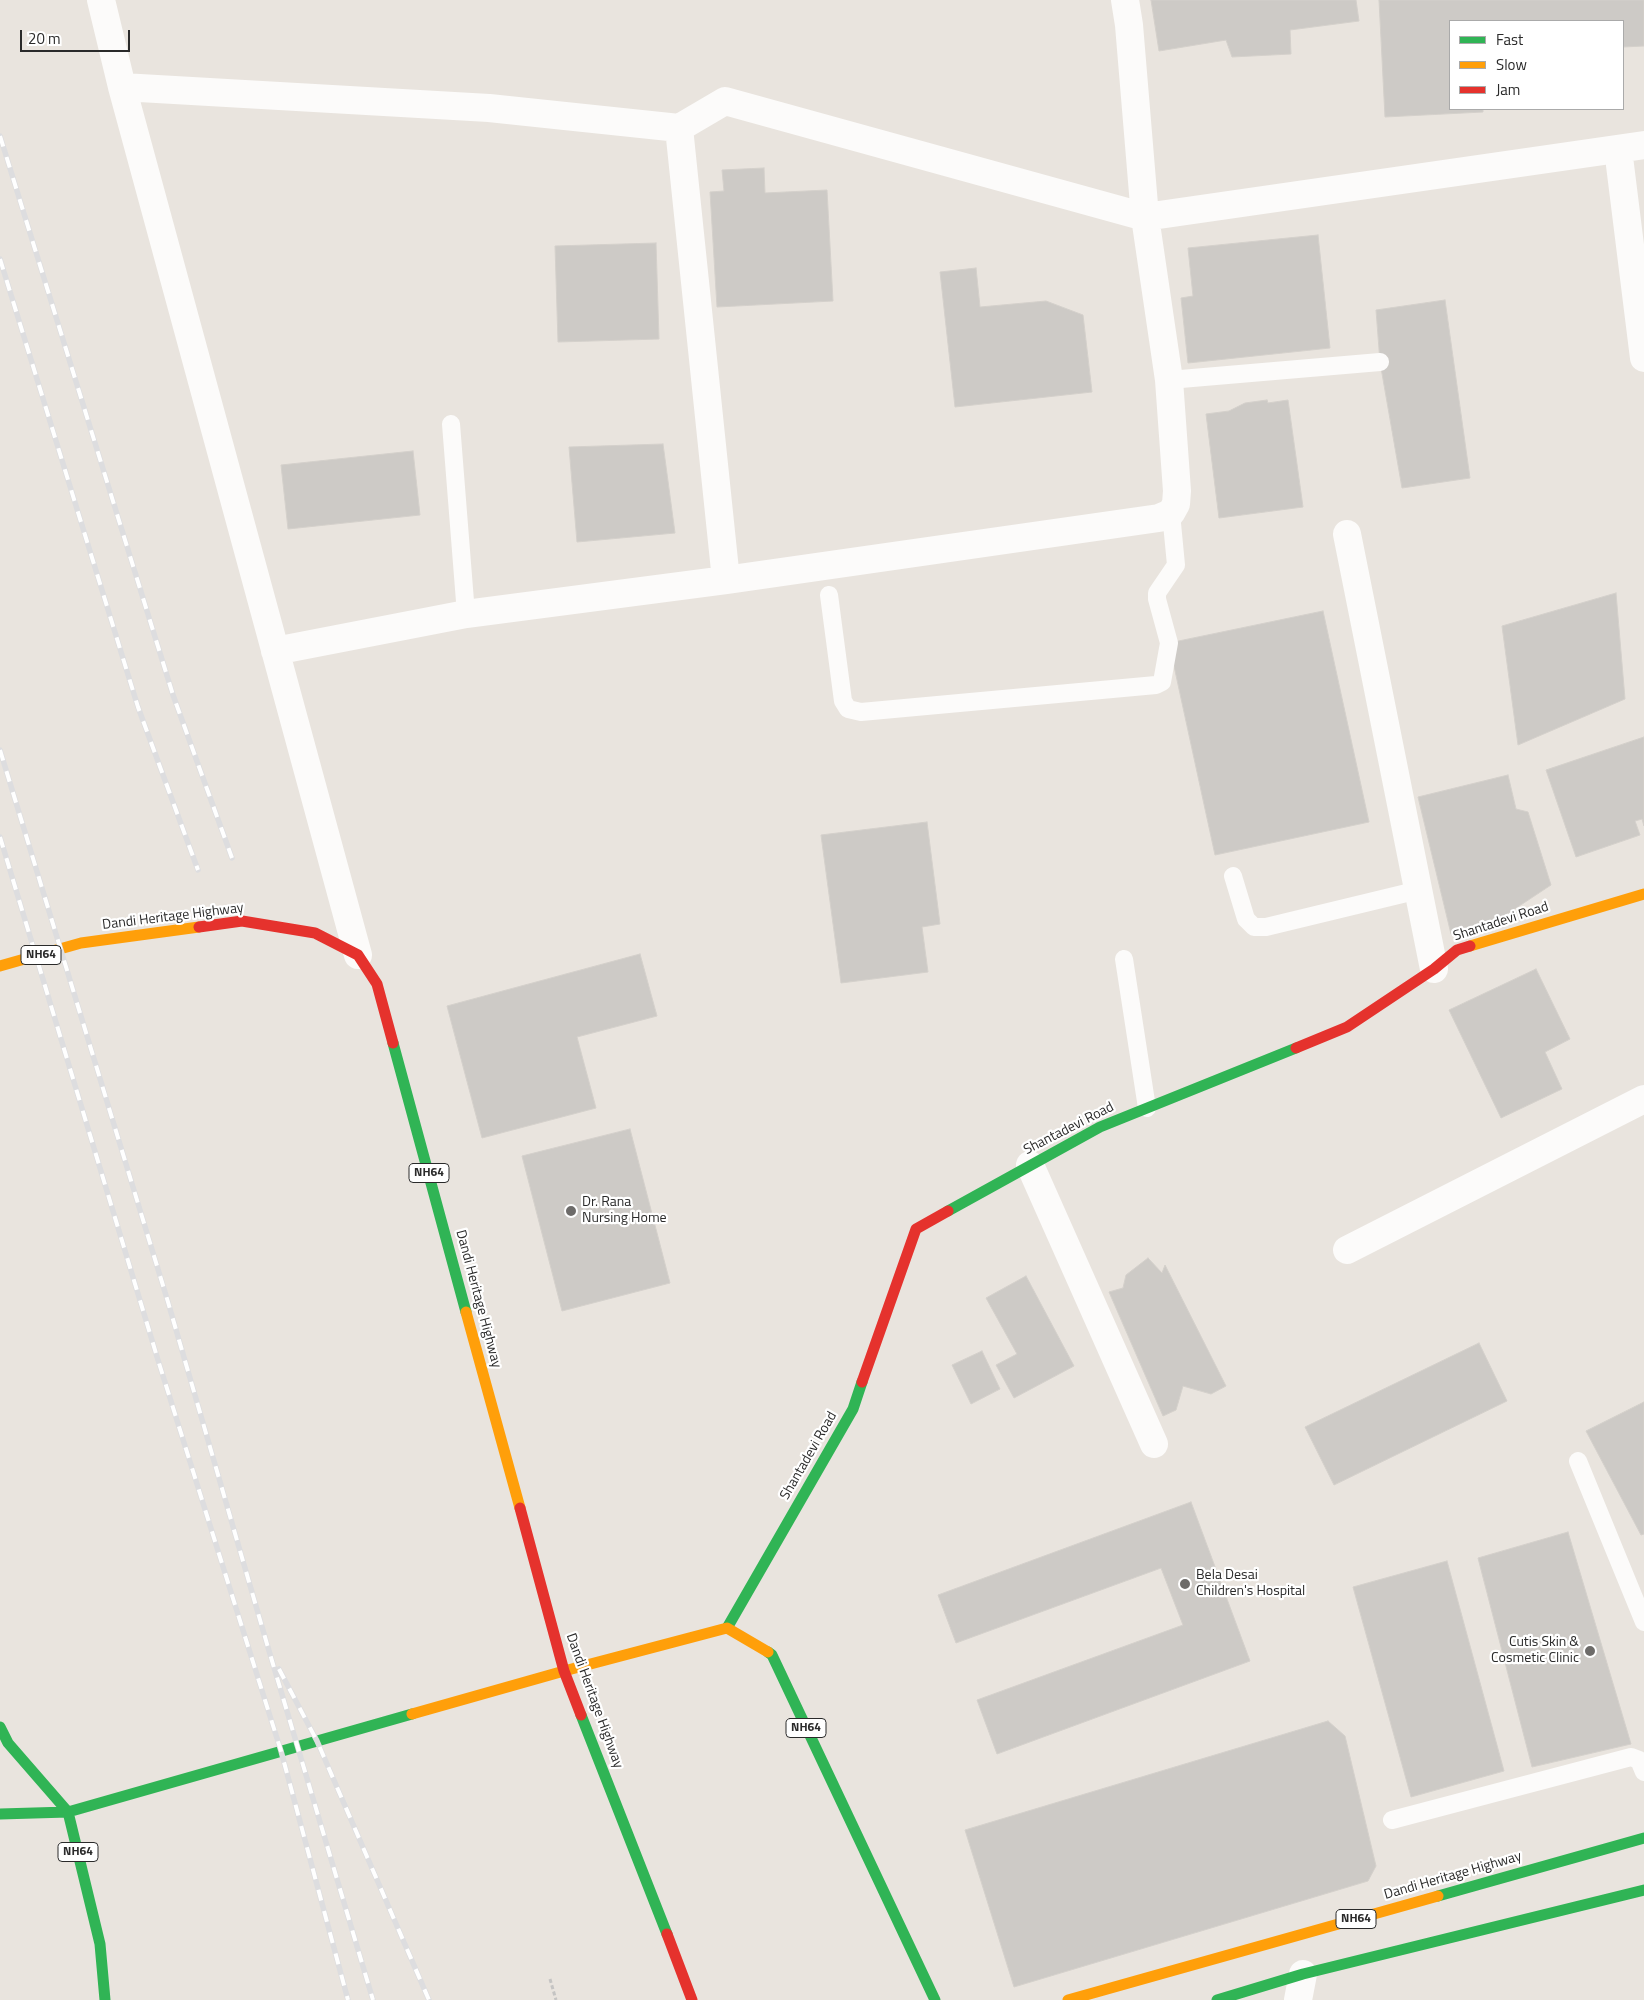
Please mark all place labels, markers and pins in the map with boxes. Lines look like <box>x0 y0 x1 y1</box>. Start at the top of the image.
place label: Dr. Rana Nursing Home <box>582 1195 667 1228</box>
marker: Dr. Rana Nursing Home <box>564 1204 578 1218</box>
place label: Bela Desai Children's Hospital <box>1196 1568 1305 1600</box>
marker: Bela Desai Children's Hospital <box>1178 1577 1192 1591</box>
place label: Cutis Skin & Cosmetic Clinic <box>1491 1635 1579 1668</box>
marker: Cutis Skin & Cosmetic Clinic <box>1583 1644 1597 1658</box>

